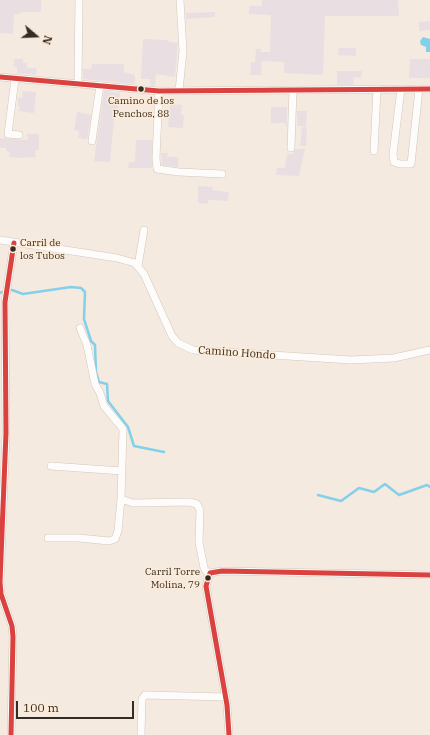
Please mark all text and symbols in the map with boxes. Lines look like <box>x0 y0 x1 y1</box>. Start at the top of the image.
north arrow <box>16 16 56 56</box>
text: N <box>39 34 55 46</box>
marker: Camino de los Penchos, 88 <box>136 84 146 94</box>
place label: Camino de los Penchos, 88 <box>108 95 174 118</box>
place label: Carril de los Tubos <box>20 237 65 260</box>
marker: Carril de los Tubos <box>8 244 18 254</box>
street label: Camino Hondo <box>198 344 276 362</box>
place label: Carril Torre Molina, 79 <box>145 566 200 590</box>
marker: Carril Torre Molina, 79 <box>203 573 213 583</box>
scale bar <box>18 693 136 719</box>
text: 100 m <box>23 700 59 715</box>

